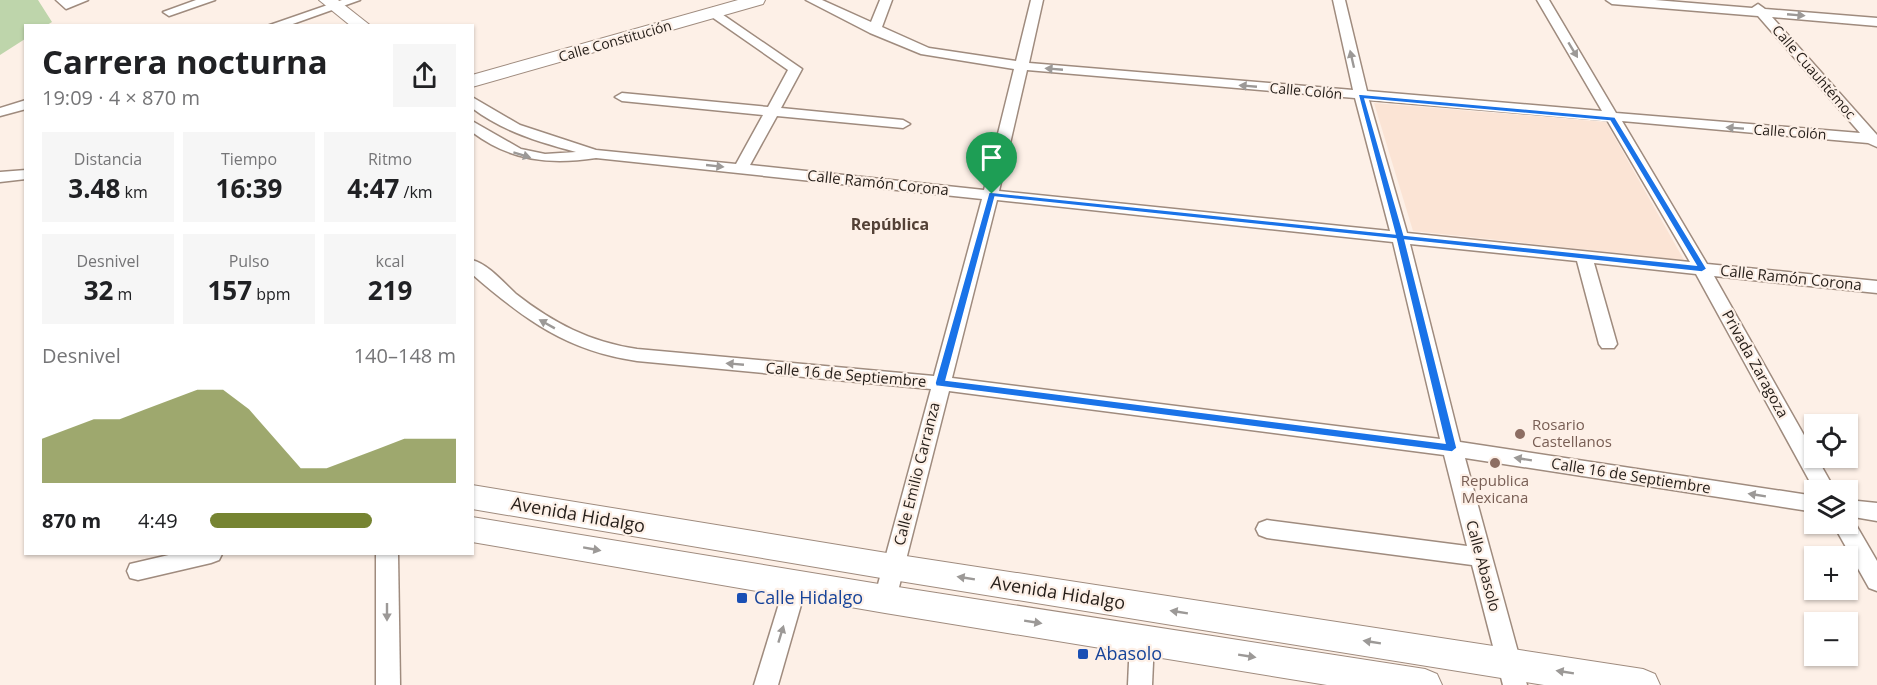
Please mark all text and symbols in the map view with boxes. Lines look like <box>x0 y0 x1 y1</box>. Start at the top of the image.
one-way arrow <box>1787 10 1806 20</box>
street label: Calle Constitución <box>556 15 674 66</box>
street label: Calle Cuauhtémoc <box>1768 21 1861 123</box>
text: Carrera nocturna <box>42 39 328 84</box>
one-way arrow <box>1567 42 1578 58</box>
button: share <box>393 44 456 107</box>
one-way arrow <box>1347 50 1357 68</box>
one-way arrow <box>1044 64 1063 74</box>
street label: Calle Colón <box>1269 78 1343 103</box>
one-way arrow <box>1238 81 1257 91</box>
text: 19:09 · 4 × 870 m <box>42 84 200 111</box>
street label: Calle Colón <box>1753 119 1827 144</box>
one-way arrow <box>1725 123 1744 133</box>
pin <box>966 132 1017 194</box>
icon: arrive <box>975 141 1008 174</box>
text: Distancia <box>74 148 142 170</box>
text: Tiempo <box>221 148 277 170</box>
text: Ritmo <box>368 148 412 170</box>
one-way arrow <box>513 151 531 160</box>
one-way arrow <box>706 161 725 171</box>
street label: Calle Ramón Corona <box>806 165 950 199</box>
text: 3.48 <box>68 170 120 206</box>
text: 16:39 <box>216 170 282 206</box>
text: 4:47 <box>347 170 399 206</box>
text: km <box>120 181 148 203</box>
text: /km <box>399 181 433 203</box>
district label: República <box>851 213 929 235</box>
text: Desnivel <box>76 250 140 272</box>
text: Pulso <box>229 250 269 272</box>
text: kcal <box>376 250 405 272</box>
street label: Calle Ramón Corona <box>1719 260 1863 294</box>
text: 32 <box>84 272 113 308</box>
text: 157 <box>207 272 252 308</box>
text: 219 <box>368 272 412 308</box>
text: m <box>113 283 132 305</box>
text: bpm <box>252 283 291 305</box>
street label: Privada Zaragoza <box>1718 306 1794 421</box>
one-way arrow <box>538 319 555 329</box>
text: Desnivel <box>42 342 121 369</box>
text: 140–148 m <box>354 342 456 369</box>
street label: Calle 16 de Septiembre <box>765 357 927 391</box>
one-way arrow <box>726 359 745 369</box>
street label: Calle Emilio Carranza <box>889 400 944 548</box>
place label: Rosario Castellanos <box>1532 414 1612 451</box>
map controls <box>1804 414 1858 666</box>
button: locate <box>1804 414 1858 468</box>
marker: Rosario Castellanos <box>1513 427 1527 441</box>
street label: Calle 16 de Septiembre <box>1550 453 1712 498</box>
one-way arrow <box>1513 455 1532 464</box>
marker: Republica Mexicana <box>1488 456 1502 470</box>
place label: Republica Mexicana <box>1461 470 1529 507</box>
button: layers <box>1804 480 1858 534</box>
street label: Avenida Hidalgo <box>509 490 647 538</box>
one-way arrow <box>1748 490 1767 499</box>
text: 870 m <box>42 507 101 534</box>
text: 4:49 <box>138 507 178 534</box>
street label: Calle Abasolo <box>1462 518 1506 614</box>
one-way arrow <box>583 545 602 554</box>
button: + <box>1804 546 1858 600</box>
street label: Avenida Hidalgo <box>989 570 1127 614</box>
one-way arrow <box>956 574 975 583</box>
place label: Calle Hidalgo <box>754 585 863 609</box>
marker: Calle Hidalgo <box>735 591 749 605</box>
one-way arrow <box>382 602 392 621</box>
one-way arrow <box>1170 607 1189 616</box>
button: − <box>1804 612 1858 666</box>
one-way arrow <box>1024 618 1043 627</box>
one-way arrow <box>777 625 786 643</box>
one-way arrow <box>1362 637 1381 646</box>
place label: Abasolo <box>1095 641 1162 665</box>
marker: Abasolo <box>1076 647 1090 661</box>
one-way arrow <box>1237 652 1256 661</box>
one-way arrow <box>1555 668 1574 677</box>

